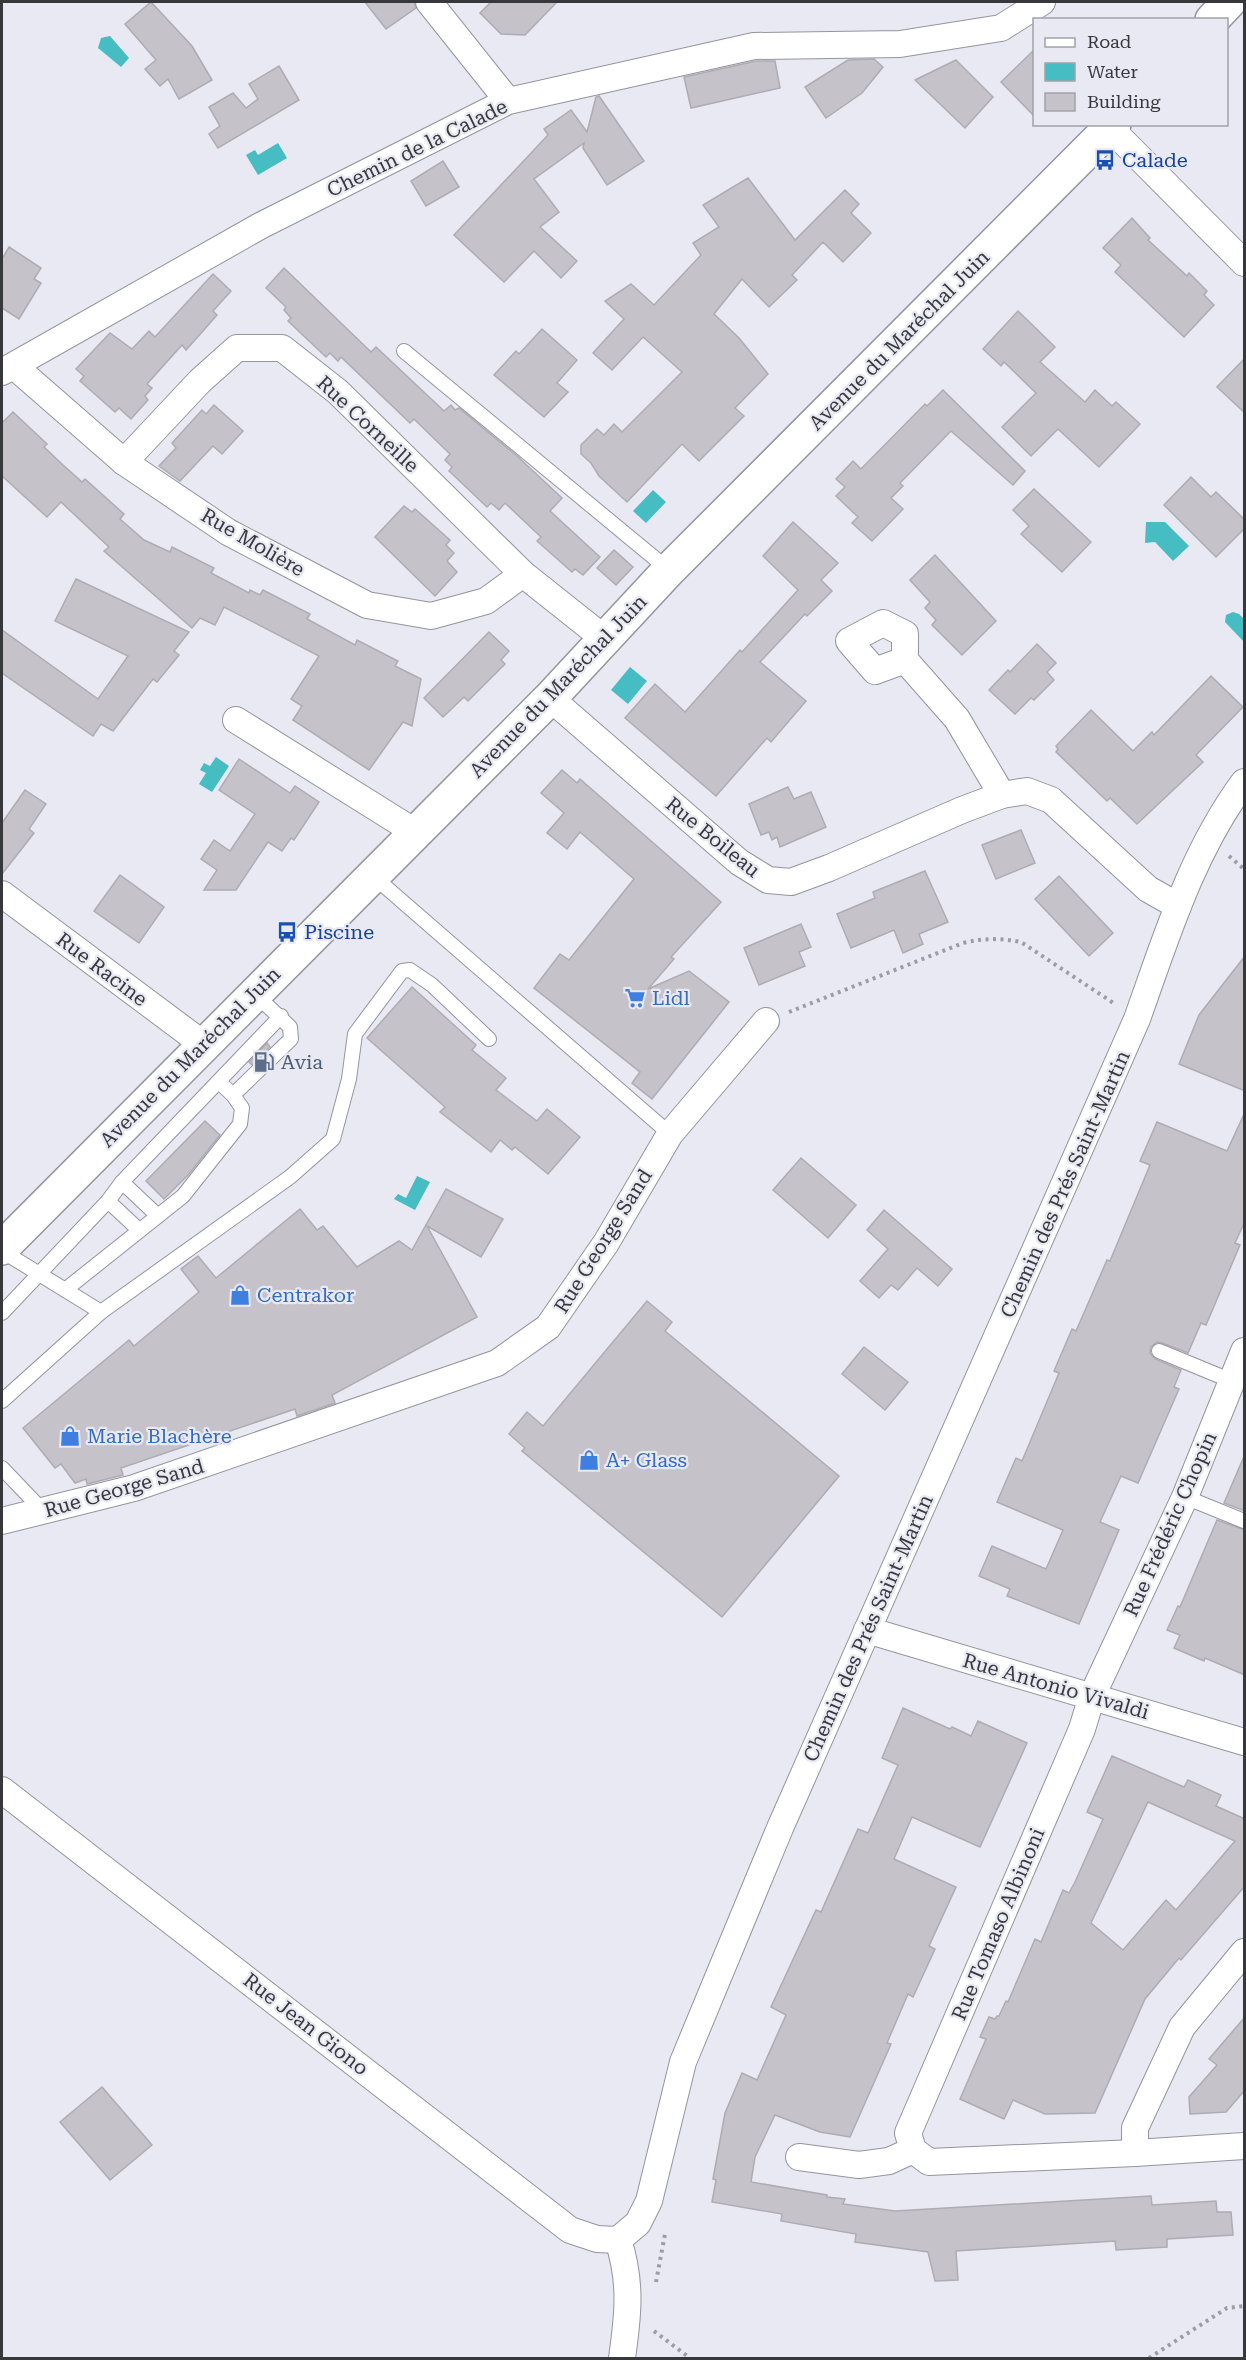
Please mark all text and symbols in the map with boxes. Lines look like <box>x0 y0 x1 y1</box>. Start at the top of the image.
legend <box>1033 18 1228 126</box>
text: Road <box>1087 31 1132 52</box>
text: Water <box>1087 61 1138 82</box>
text: Building <box>1087 91 1161 112</box>
street label: Chemin de la Calade <box>323 94 511 202</box>
bus stop icon: Calade <box>1093 148 1117 172</box>
place label: Calade <box>1122 148 1188 172</box>
street label: Avenue du Maréchal Juin <box>804 245 994 435</box>
street label: Rue Corneille <box>312 371 424 477</box>
street label: Rue Molière <box>197 503 309 581</box>
street label: Avenue du Maréchal Juin <box>464 590 652 782</box>
street label: Rue Boileau <box>661 792 765 883</box>
bus stop icon: Piscine <box>275 920 299 944</box>
place label: Piscine <box>304 920 374 944</box>
street label: Rue Racine <box>52 927 152 1011</box>
street label: Avenue du Maréchal Juin <box>95 962 285 1152</box>
supermarket icon: Lidl <box>623 986 647 1010</box>
place label: Lidl <box>652 986 690 1010</box>
street label: Chemin des Prés Saint-Martin <box>995 1047 1135 1321</box>
fuel station icon: Avia <box>252 1050 276 1074</box>
place label: Avia <box>281 1050 323 1074</box>
street label: Rue George Sand <box>549 1164 657 1317</box>
shop icon: Centrakor <box>228 1283 252 1307</box>
place label: Centrakor <box>257 1283 354 1307</box>
shop icon: Marie Blachère <box>58 1424 82 1448</box>
place label: Marie Blachère <box>87 1424 232 1448</box>
street label: Rue Frédéric Chopin <box>1118 1428 1222 1620</box>
shop icon: A+ Glass <box>577 1448 601 1472</box>
place label: A+ Glass <box>606 1448 687 1472</box>
street label: Rue George Sand <box>41 1454 207 1522</box>
street label: Chemin des Prés Saint-Martin <box>798 1491 938 1765</box>
street label: Rue Antonio Vivaldi <box>960 1648 1152 1724</box>
street label: Rue Tomaso Albinoni <box>947 1824 1049 2024</box>
street label: Rue Jean Giono <box>239 1968 373 2080</box>

